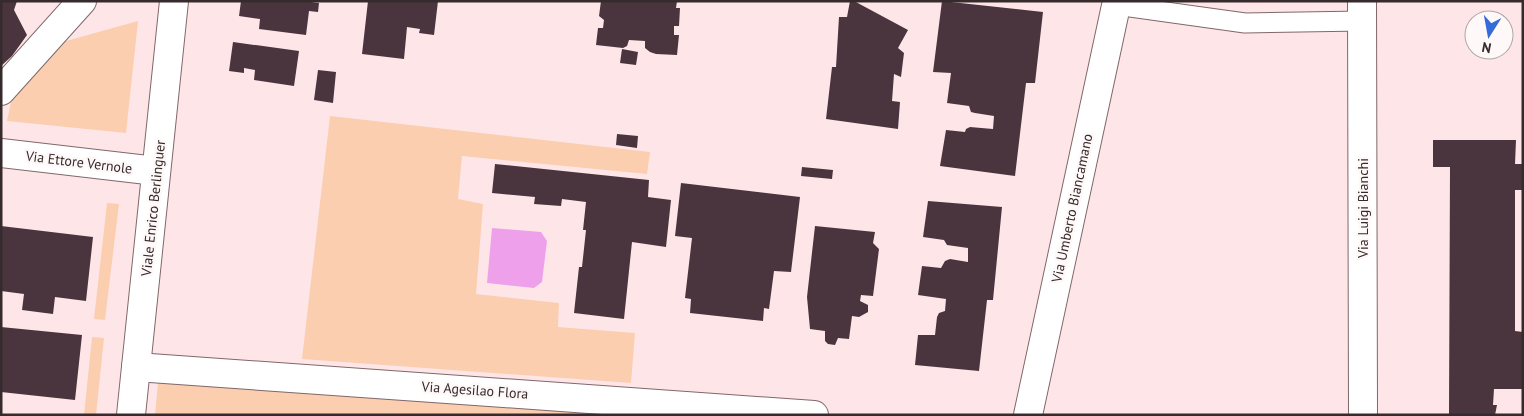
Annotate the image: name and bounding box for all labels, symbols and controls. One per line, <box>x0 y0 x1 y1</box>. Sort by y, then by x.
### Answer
north arrow <box>1464 10 1514 60</box>
text: N <box>1480 38 1493 57</box>
street label: Via Umberto Biancamano <box>1047 132 1097 285</box>
street label: Viale Enrico Berlinguer <box>137 139 169 278</box>
street label: Via Ettore Vernole <box>24 146 133 177</box>
street label: Via Luigi Bianchi <box>1354 158 1372 259</box>
street label: Via Agesilao Flora <box>420 377 529 403</box>

